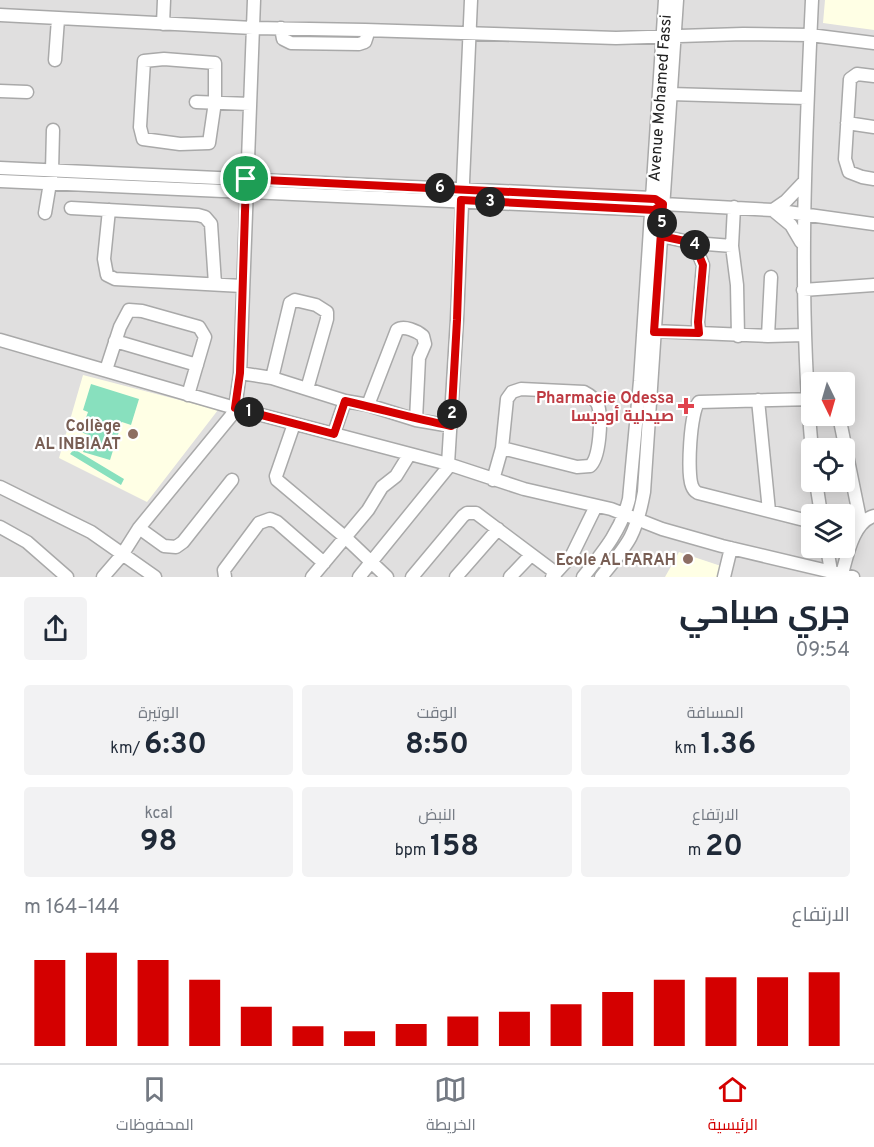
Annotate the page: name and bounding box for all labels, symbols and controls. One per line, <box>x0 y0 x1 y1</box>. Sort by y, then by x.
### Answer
street label: Avenue Mohamed Fassi <box>645 14 677 182</box>
pin <box>220 153 271 204</box>
icon: arrive <box>229 162 262 195</box>
pin: 6 <box>425 173 455 203</box>
text: 6 <box>435 178 445 198</box>
pin: 3 <box>475 187 505 217</box>
text: 3 <box>485 192 495 212</box>
pin: 5 <box>647 208 677 238</box>
text: 5 <box>657 213 667 233</box>
pin: 4 <box>680 230 710 260</box>
text: 4 <box>690 235 700 255</box>
north arrow <box>801 372 855 426</box>
map controls <box>801 372 855 558</box>
place label: Pharmacie Odessa صيدلية أوديسا <box>536 389 674 427</box>
pin: 1 <box>234 397 264 427</box>
pin: 2 <box>437 399 467 429</box>
marker: Pharmacie Odessa صيدلية أوديسا <box>679 399 693 413</box>
text: 1 <box>246 402 252 422</box>
text: 2 <box>447 404 457 424</box>
place label: Collège AL INBIAAT <box>34 417 121 455</box>
marker: Collège AL INBIAAT <box>126 427 140 441</box>
button: locate <box>801 438 855 492</box>
button: layers <box>801 504 855 558</box>
place label: Ecole AL FARAH <box>556 551 676 571</box>
marker: Ecole AL FARAH <box>681 552 695 566</box>
text: جري صباحي <box>679 594 850 636</box>
button: share <box>24 597 87 660</box>
text: 09:54 <box>795 638 850 664</box>
text: الوتيرة <box>138 704 179 724</box>
text: الوقت <box>417 704 457 724</box>
text: المسافة <box>687 704 744 724</box>
text: 6:30 <box>144 727 207 764</box>
text: 8:50 <box>405 727 469 764</box>
text: 1.36 <box>700 727 756 764</box>
text: /km <box>110 739 144 759</box>
text: km <box>674 739 700 759</box>
text: kcal <box>144 804 173 824</box>
text: النبض <box>418 806 456 826</box>
text: الارتفاع <box>692 806 739 826</box>
text: 98 <box>140 824 177 861</box>
text: 158 <box>430 829 479 866</box>
text: 20 <box>705 829 743 866</box>
text: bpm <box>395 841 430 861</box>
text: m <box>688 841 705 861</box>
text: 144–164 m <box>24 895 120 921</box>
text: الارتفاع <box>791 903 850 929</box>
tab: المحفوظات <box>116 1073 194 1139</box>
tab: الخريطة <box>426 1073 476 1139</box>
tab: الرئيسية <box>708 1073 758 1139</box>

